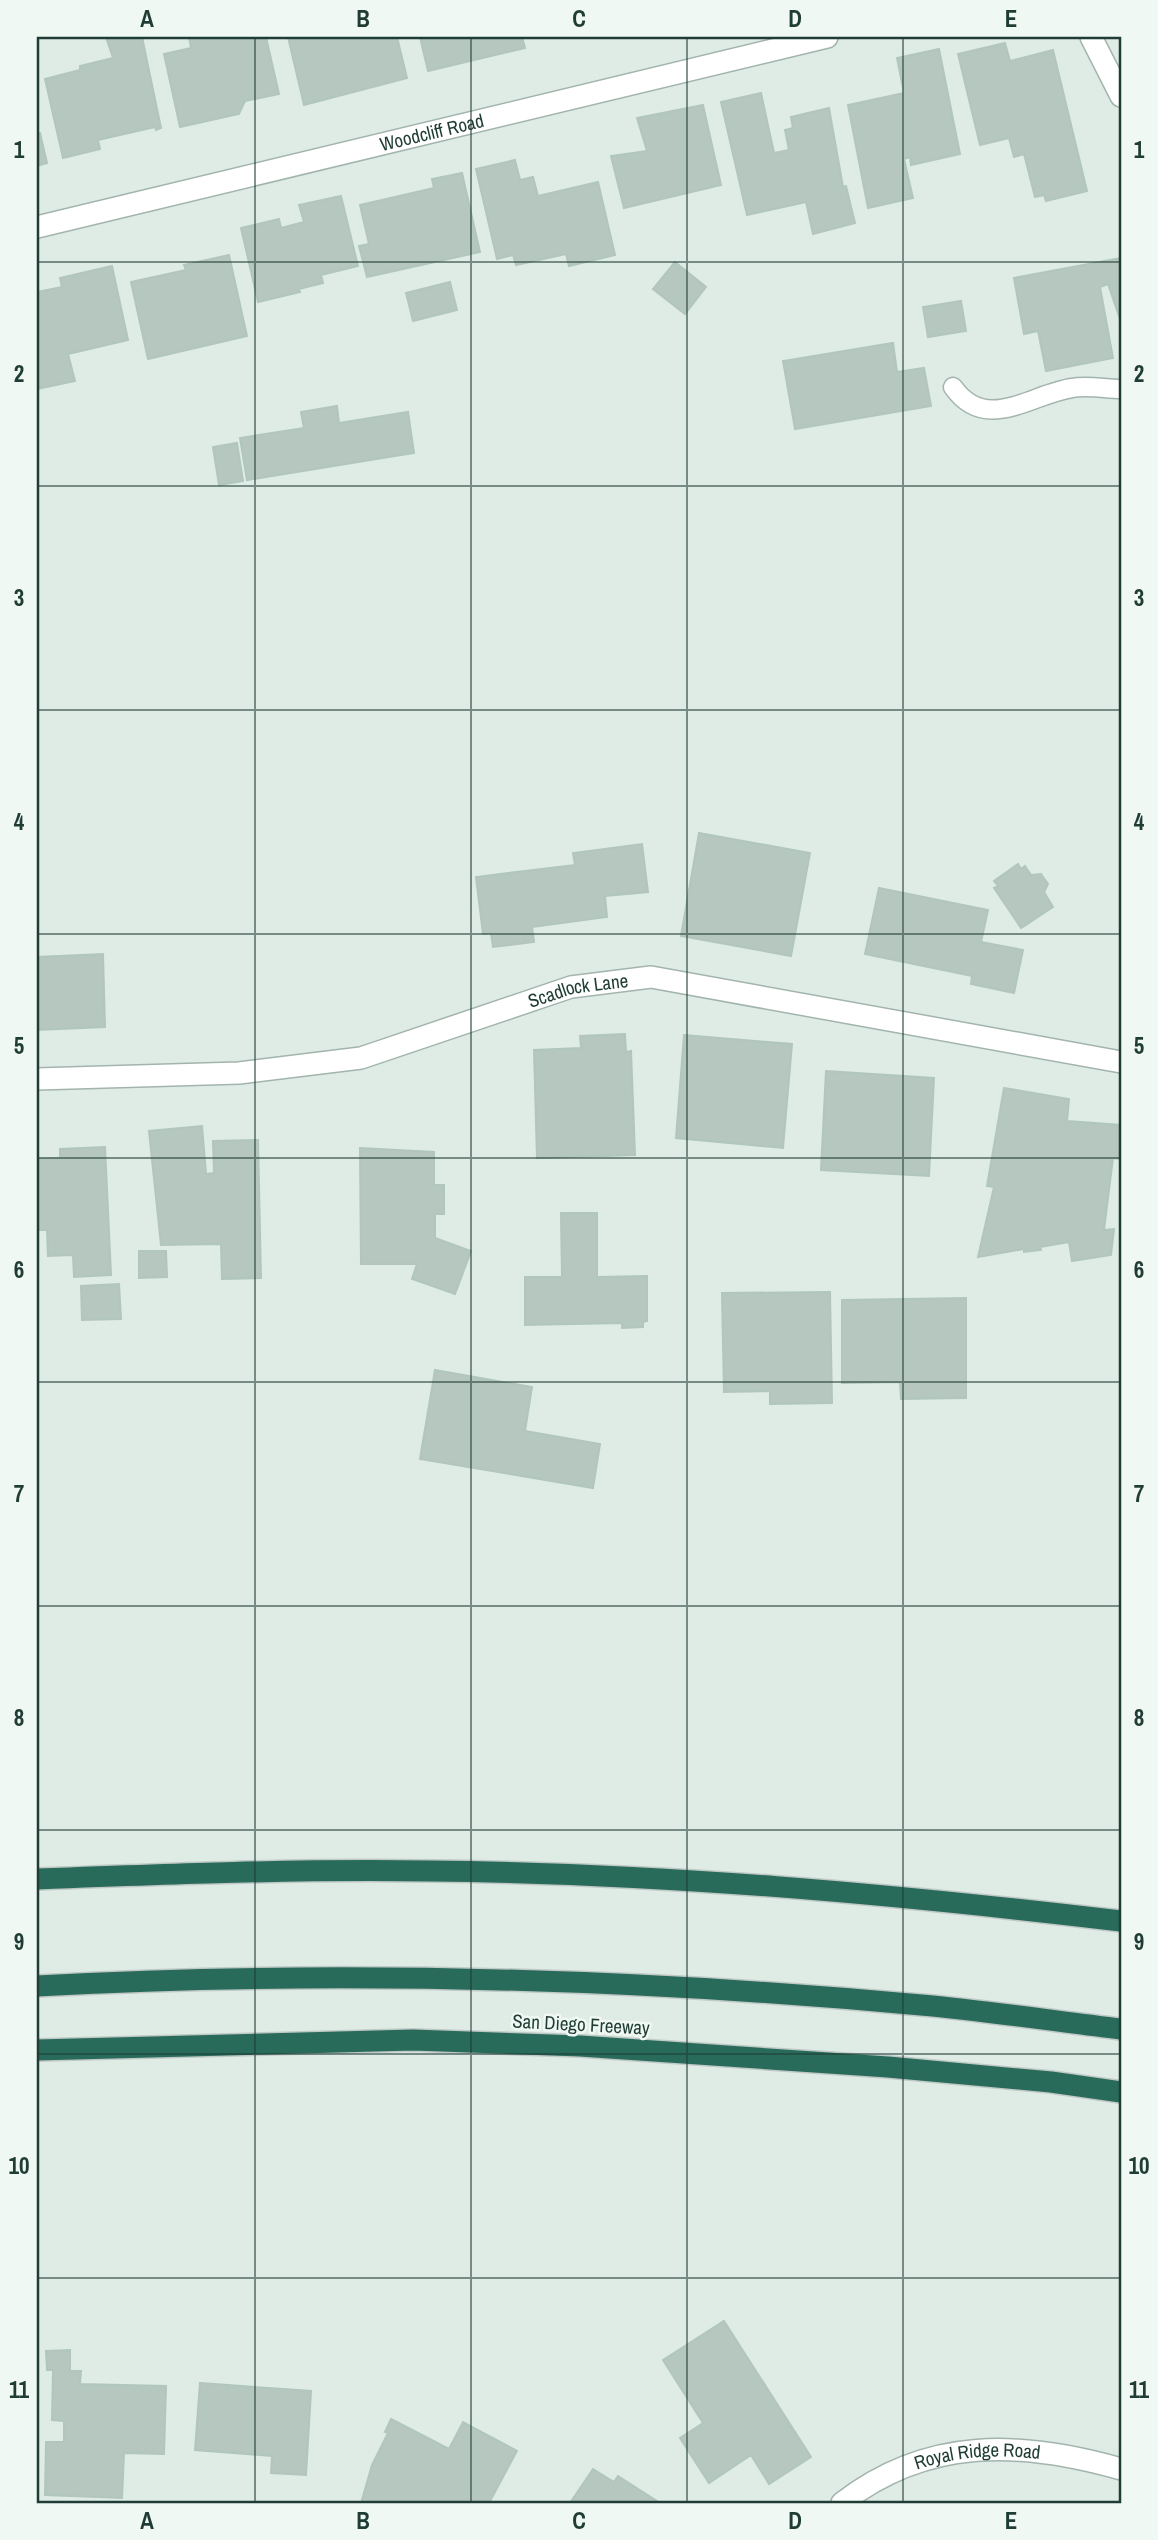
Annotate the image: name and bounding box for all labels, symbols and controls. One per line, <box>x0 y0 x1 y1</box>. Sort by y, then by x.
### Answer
text: A <box>140 3 154 34</box>
text: B <box>356 3 370 34</box>
text: C <box>572 3 586 34</box>
text: D <box>788 3 802 34</box>
text: E <box>1005 3 1017 34</box>
street label: Woodcliff Road <box>377 107 486 157</box>
text: 1 <box>14 134 25 165</box>
text: 1 <box>1134 134 1145 165</box>
text: 2 <box>14 358 24 389</box>
text: 2 <box>1134 358 1144 389</box>
text: 3 <box>14 582 24 613</box>
text: 3 <box>1134 582 1144 613</box>
text: 4 <box>14 806 25 837</box>
text: 4 <box>1134 806 1145 837</box>
street label: Scadlock Lane <box>524 967 630 1014</box>
text: 5 <box>14 1030 24 1061</box>
text: 5 <box>1134 1030 1144 1061</box>
text: 6 <box>14 1254 24 1285</box>
text: 6 <box>1134 1254 1144 1285</box>
text: 7 <box>14 1478 24 1509</box>
text: 7 <box>1134 1478 1144 1509</box>
text: 8 <box>14 1702 24 1733</box>
text: 8 <box>1134 1702 1144 1733</box>
text: 9 <box>14 1926 24 1957</box>
text: 9 <box>1134 1926 1144 1957</box>
street label: San Diego Freeway <box>512 2007 651 2041</box>
text: 10 <box>9 2150 29 2181</box>
text: 10 <box>1129 2150 1149 2181</box>
text: 11 <box>9 2374 29 2405</box>
text: 11 <box>1129 2374 1149 2405</box>
street label: Royal Ridge Road <box>911 2436 1042 2475</box>
text: A <box>140 2505 154 2536</box>
text: B <box>356 2505 370 2536</box>
text: C <box>572 2505 586 2536</box>
text: D <box>788 2505 802 2536</box>
text: E <box>1005 2505 1017 2536</box>

